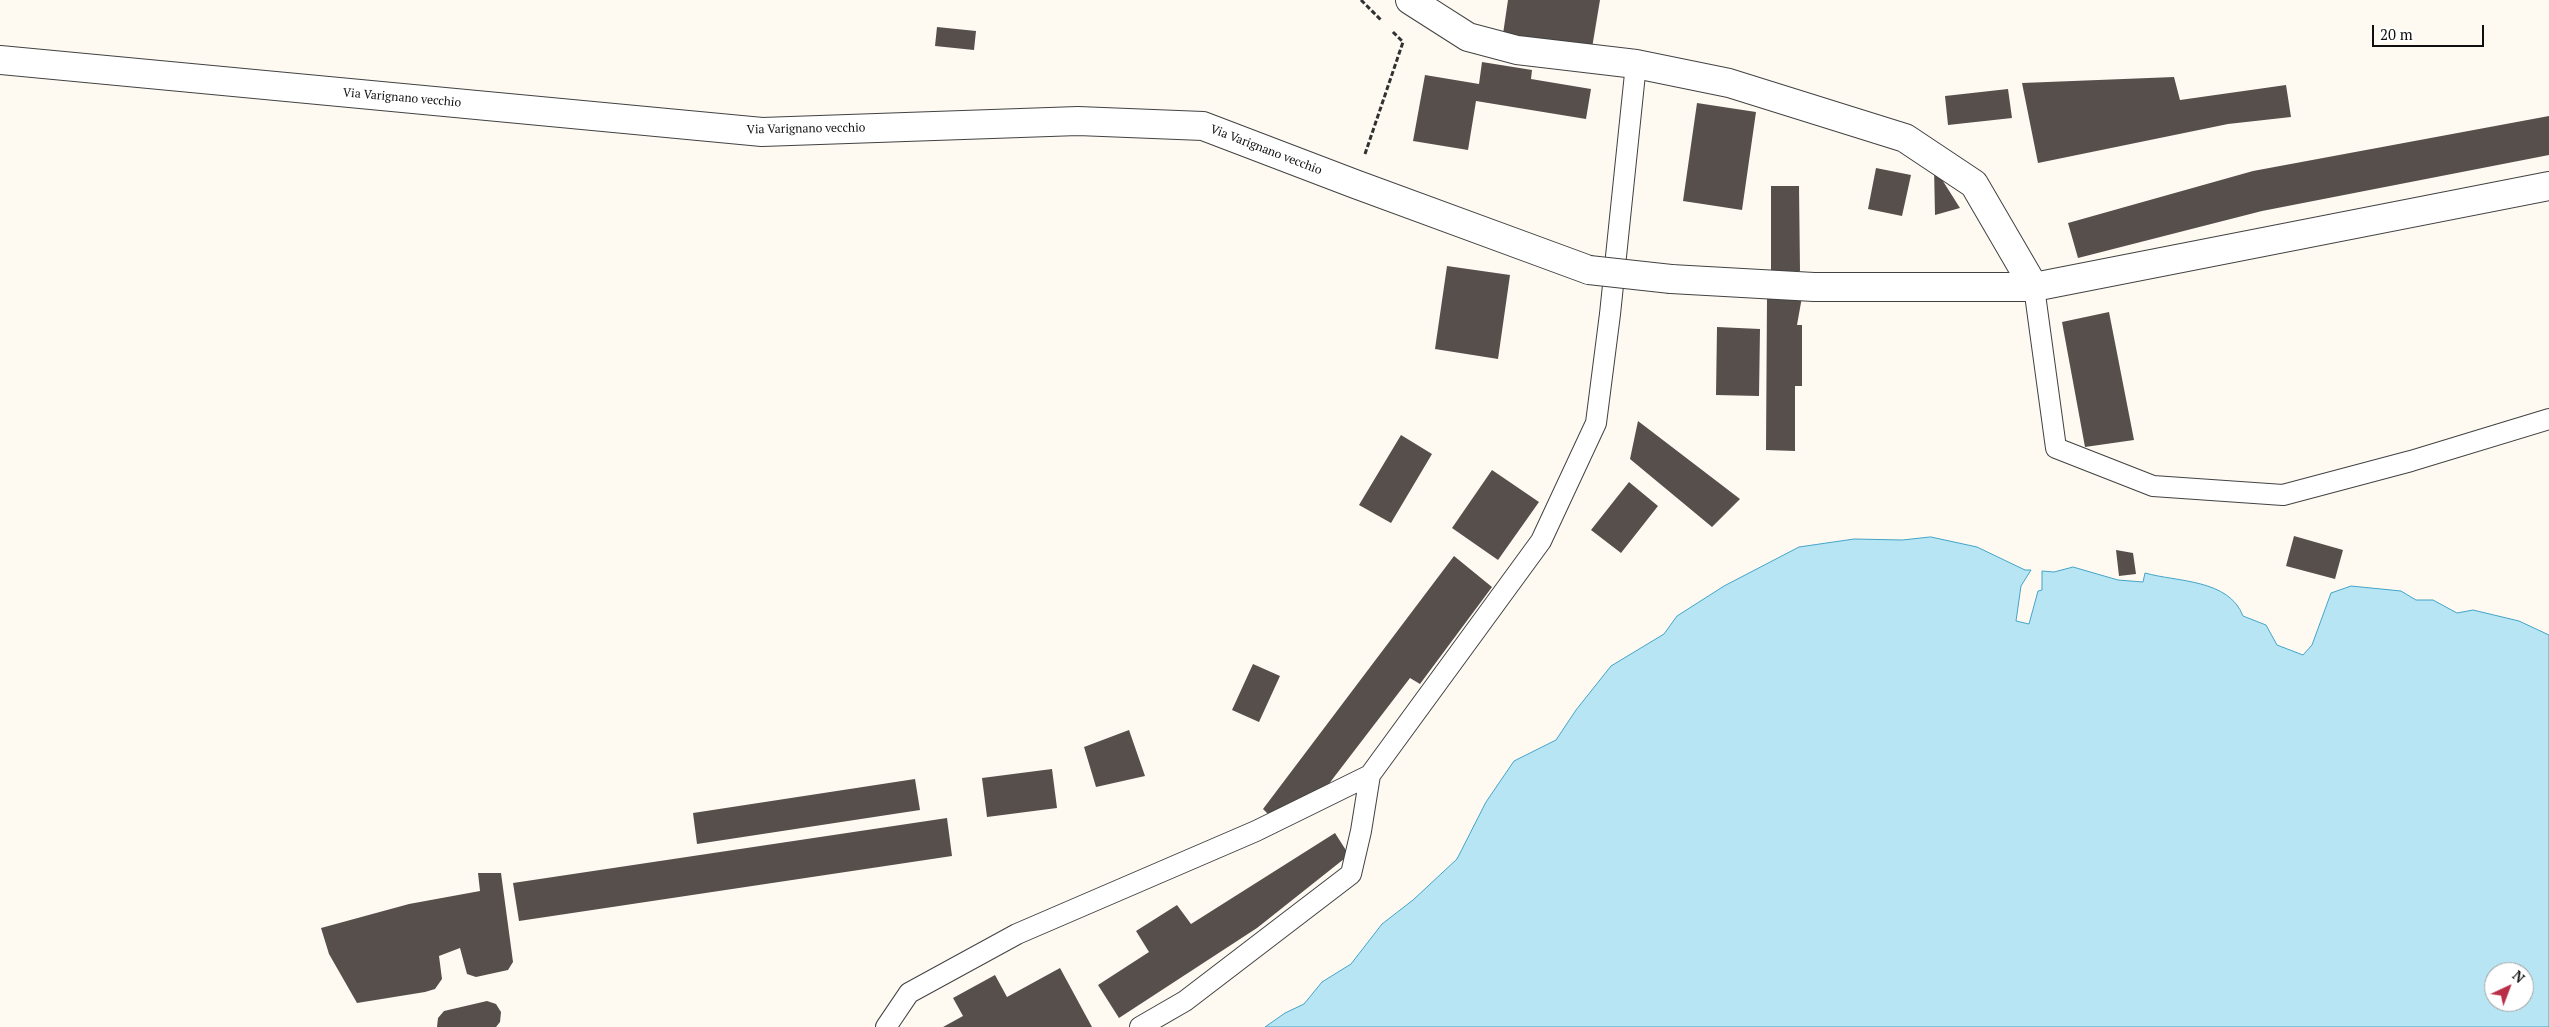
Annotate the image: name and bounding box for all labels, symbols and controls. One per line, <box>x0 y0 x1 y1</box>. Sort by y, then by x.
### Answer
scale bar <box>2374 15 2486 47</box>
text: 20 m <box>2380 24 2413 44</box>
street label: Via Varignano vecchio <box>342 86 462 110</box>
street label: Via Varignano vecchio <box>747 121 865 137</box>
street label: Via Varignano vecchio <box>1208 122 1324 178</box>
north arrow <box>2484 962 2534 1012</box>
text: N <box>2509 966 2529 987</box>

